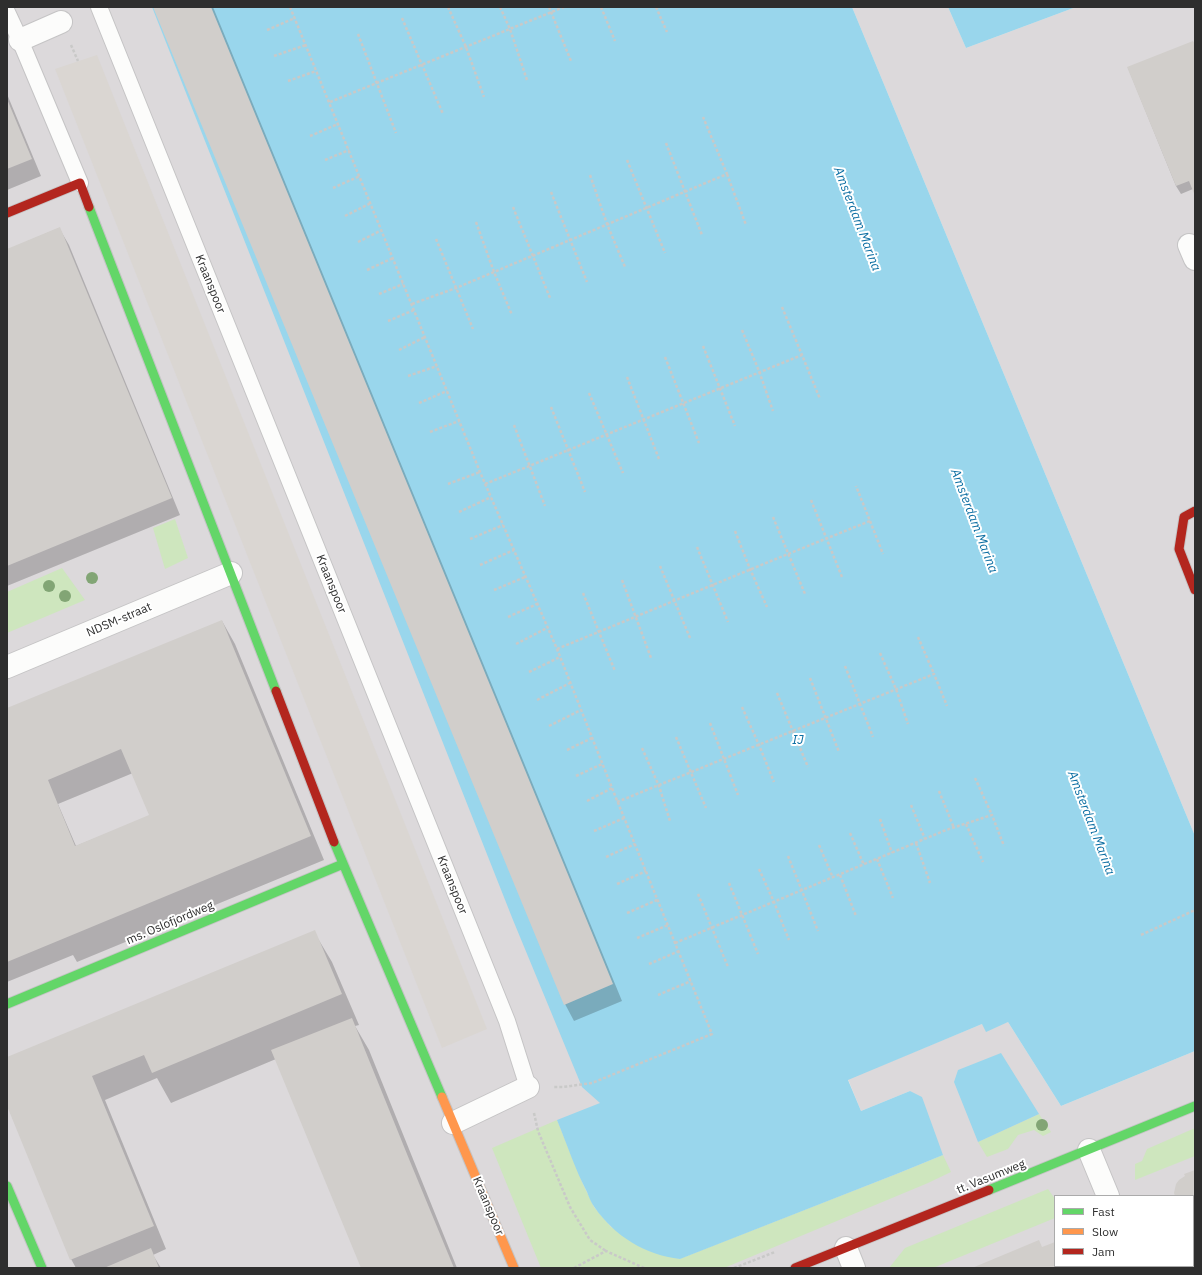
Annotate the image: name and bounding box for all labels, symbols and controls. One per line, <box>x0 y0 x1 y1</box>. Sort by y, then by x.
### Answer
water label: Amsterdam Marina <box>830 165 884 273</box>
street label: Kraanspoor <box>192 253 228 315</box>
water label: Amsterdam Marina <box>947 467 1001 575</box>
street label: Kraanspoor <box>313 553 349 615</box>
street label: NDSM-straat <box>84 600 154 640</box>
water label: IJ <box>792 732 804 748</box>
water label: Amsterdam Marina <box>1064 769 1118 877</box>
street label: Kraanspoor <box>434 854 470 916</box>
street label: ms. Oslofjordweg <box>124 898 216 948</box>
street label: tt. Vasumweg <box>954 1157 1028 1197</box>
street label: Kraanspoor <box>469 1175 507 1237</box>
legend <box>1054 1195 1194 1267</box>
text: Fast <box>1092 1204 1115 1219</box>
text: Slow <box>1092 1224 1118 1239</box>
text: Jam <box>1092 1244 1115 1259</box>

